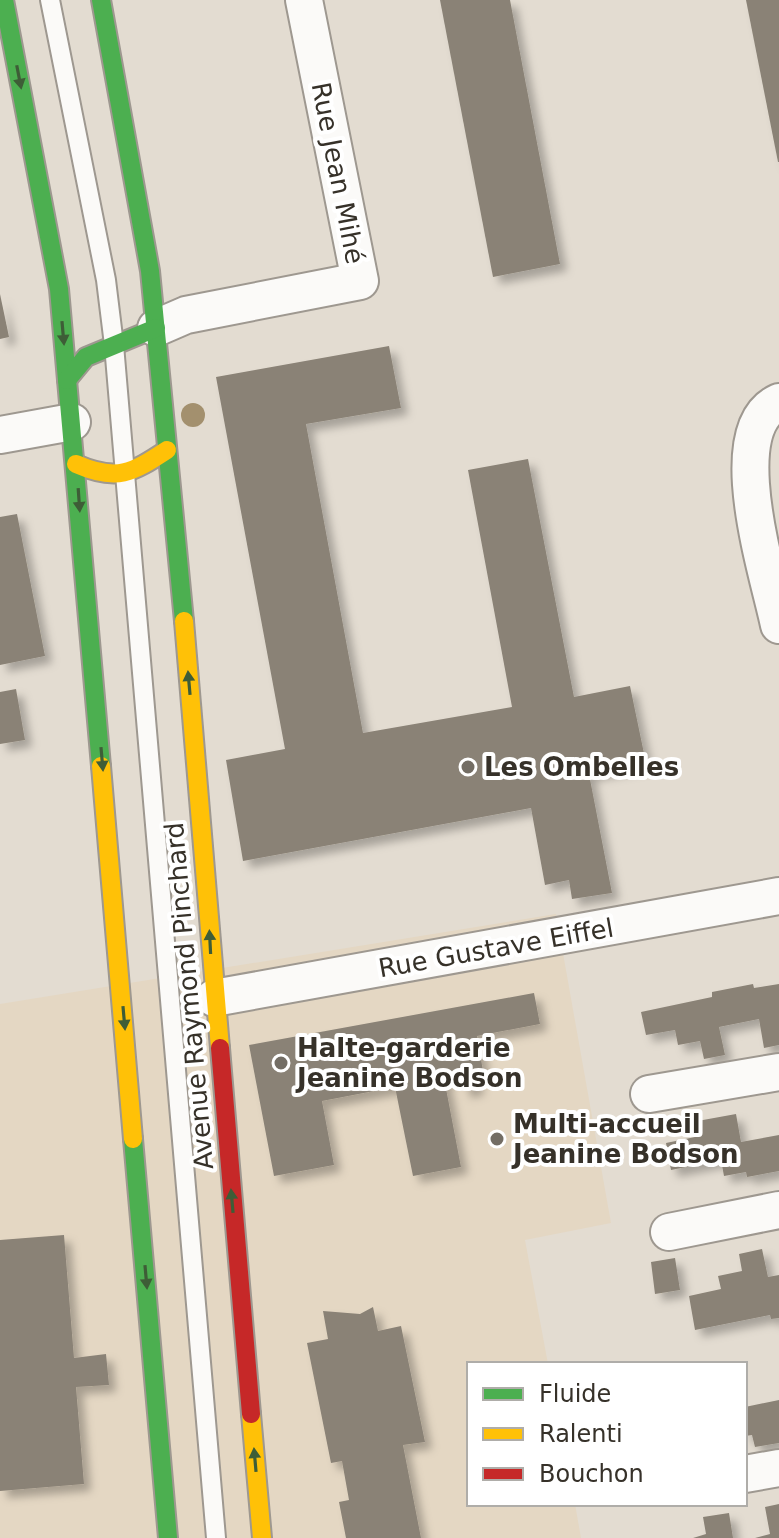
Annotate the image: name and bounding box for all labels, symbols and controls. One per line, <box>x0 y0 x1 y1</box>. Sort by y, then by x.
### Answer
one-way arrow <box>13 64 26 89</box>
street label: Rue Jean Mihé <box>306 80 370 266</box>
one-way arrow <box>57 321 70 346</box>
one-way arrow <box>73 488 86 513</box>
one-way arrow <box>183 670 196 695</box>
one-way arrow <box>95 747 108 772</box>
place label: Les Ombelles <box>484 752 679 782</box>
marker: Les Ombelles <box>459 758 477 776</box>
street label: Avenue Raymond Pinchard <box>159 821 219 1171</box>
street label: Rue Gustave Eiffel <box>376 913 616 983</box>
one-way arrow <box>203 929 216 954</box>
one-way arrow <box>118 1006 131 1031</box>
place label: Halte-garderie Jeanine Bodson <box>295 1033 523 1093</box>
marker: Halte-garderie Jeanine Bodson <box>272 1054 290 1072</box>
place label: Multi-accueil Jeanine Bodson <box>511 1109 739 1169</box>
marker: Multi-accueil Jeanine Bodson <box>488 1130 506 1148</box>
one-way arrow <box>225 1188 238 1213</box>
one-way arrow <box>140 1265 153 1290</box>
legend <box>467 1362 747 1506</box>
text: Fluide <box>539 1380 611 1408</box>
text: Ralenti <box>539 1420 623 1448</box>
one-way arrow <box>248 1447 261 1472</box>
text: Bouchon <box>539 1460 644 1488</box>

